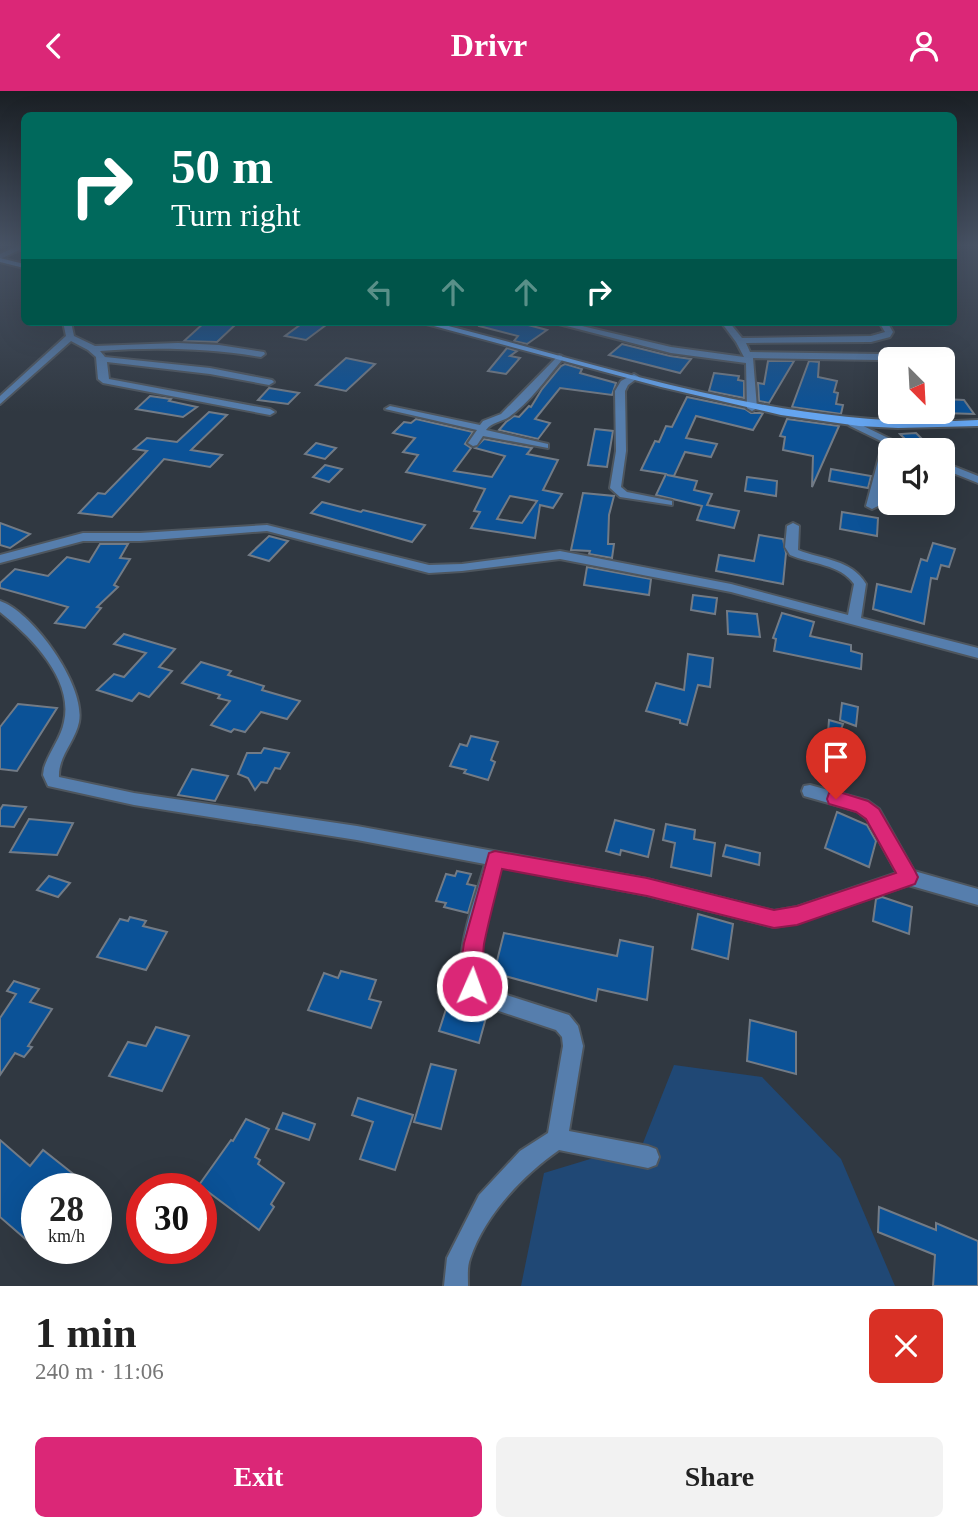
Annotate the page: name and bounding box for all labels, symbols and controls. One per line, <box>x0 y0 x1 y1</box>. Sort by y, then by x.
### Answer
icon: back <box>35 27 73 65</box>
text: Drivr <box>451 27 527 63</box>
icon: person <box>905 27 943 65</box>
text: 50 m <box>171 139 273 194</box>
icon: right <box>56 140 147 231</box>
text: Turn right <box>171 197 301 233</box>
icon: left <box>361 273 399 311</box>
icon: ahead <box>434 273 472 311</box>
icon: ahead <box>507 273 545 311</box>
icon: right <box>580 273 618 311</box>
north arrow <box>878 347 956 423</box>
map controls <box>878 347 955 515</box>
button: sound <box>878 438 955 515</box>
pin <box>806 727 866 799</box>
icon: arrive <box>817 738 855 776</box>
position arrow <box>435 949 509 1023</box>
speed limit sign: 30 <box>126 1173 217 1264</box>
text: 28 <box>49 1190 84 1229</box>
text: km/h <box>48 1226 85 1246</box>
button: close <box>869 1309 943 1383</box>
text: 1 min <box>35 1310 137 1356</box>
text: 240 m · 11:06 <box>35 1359 164 1384</box>
button: Exit <box>35 1437 482 1517</box>
button: Share <box>496 1437 943 1517</box>

